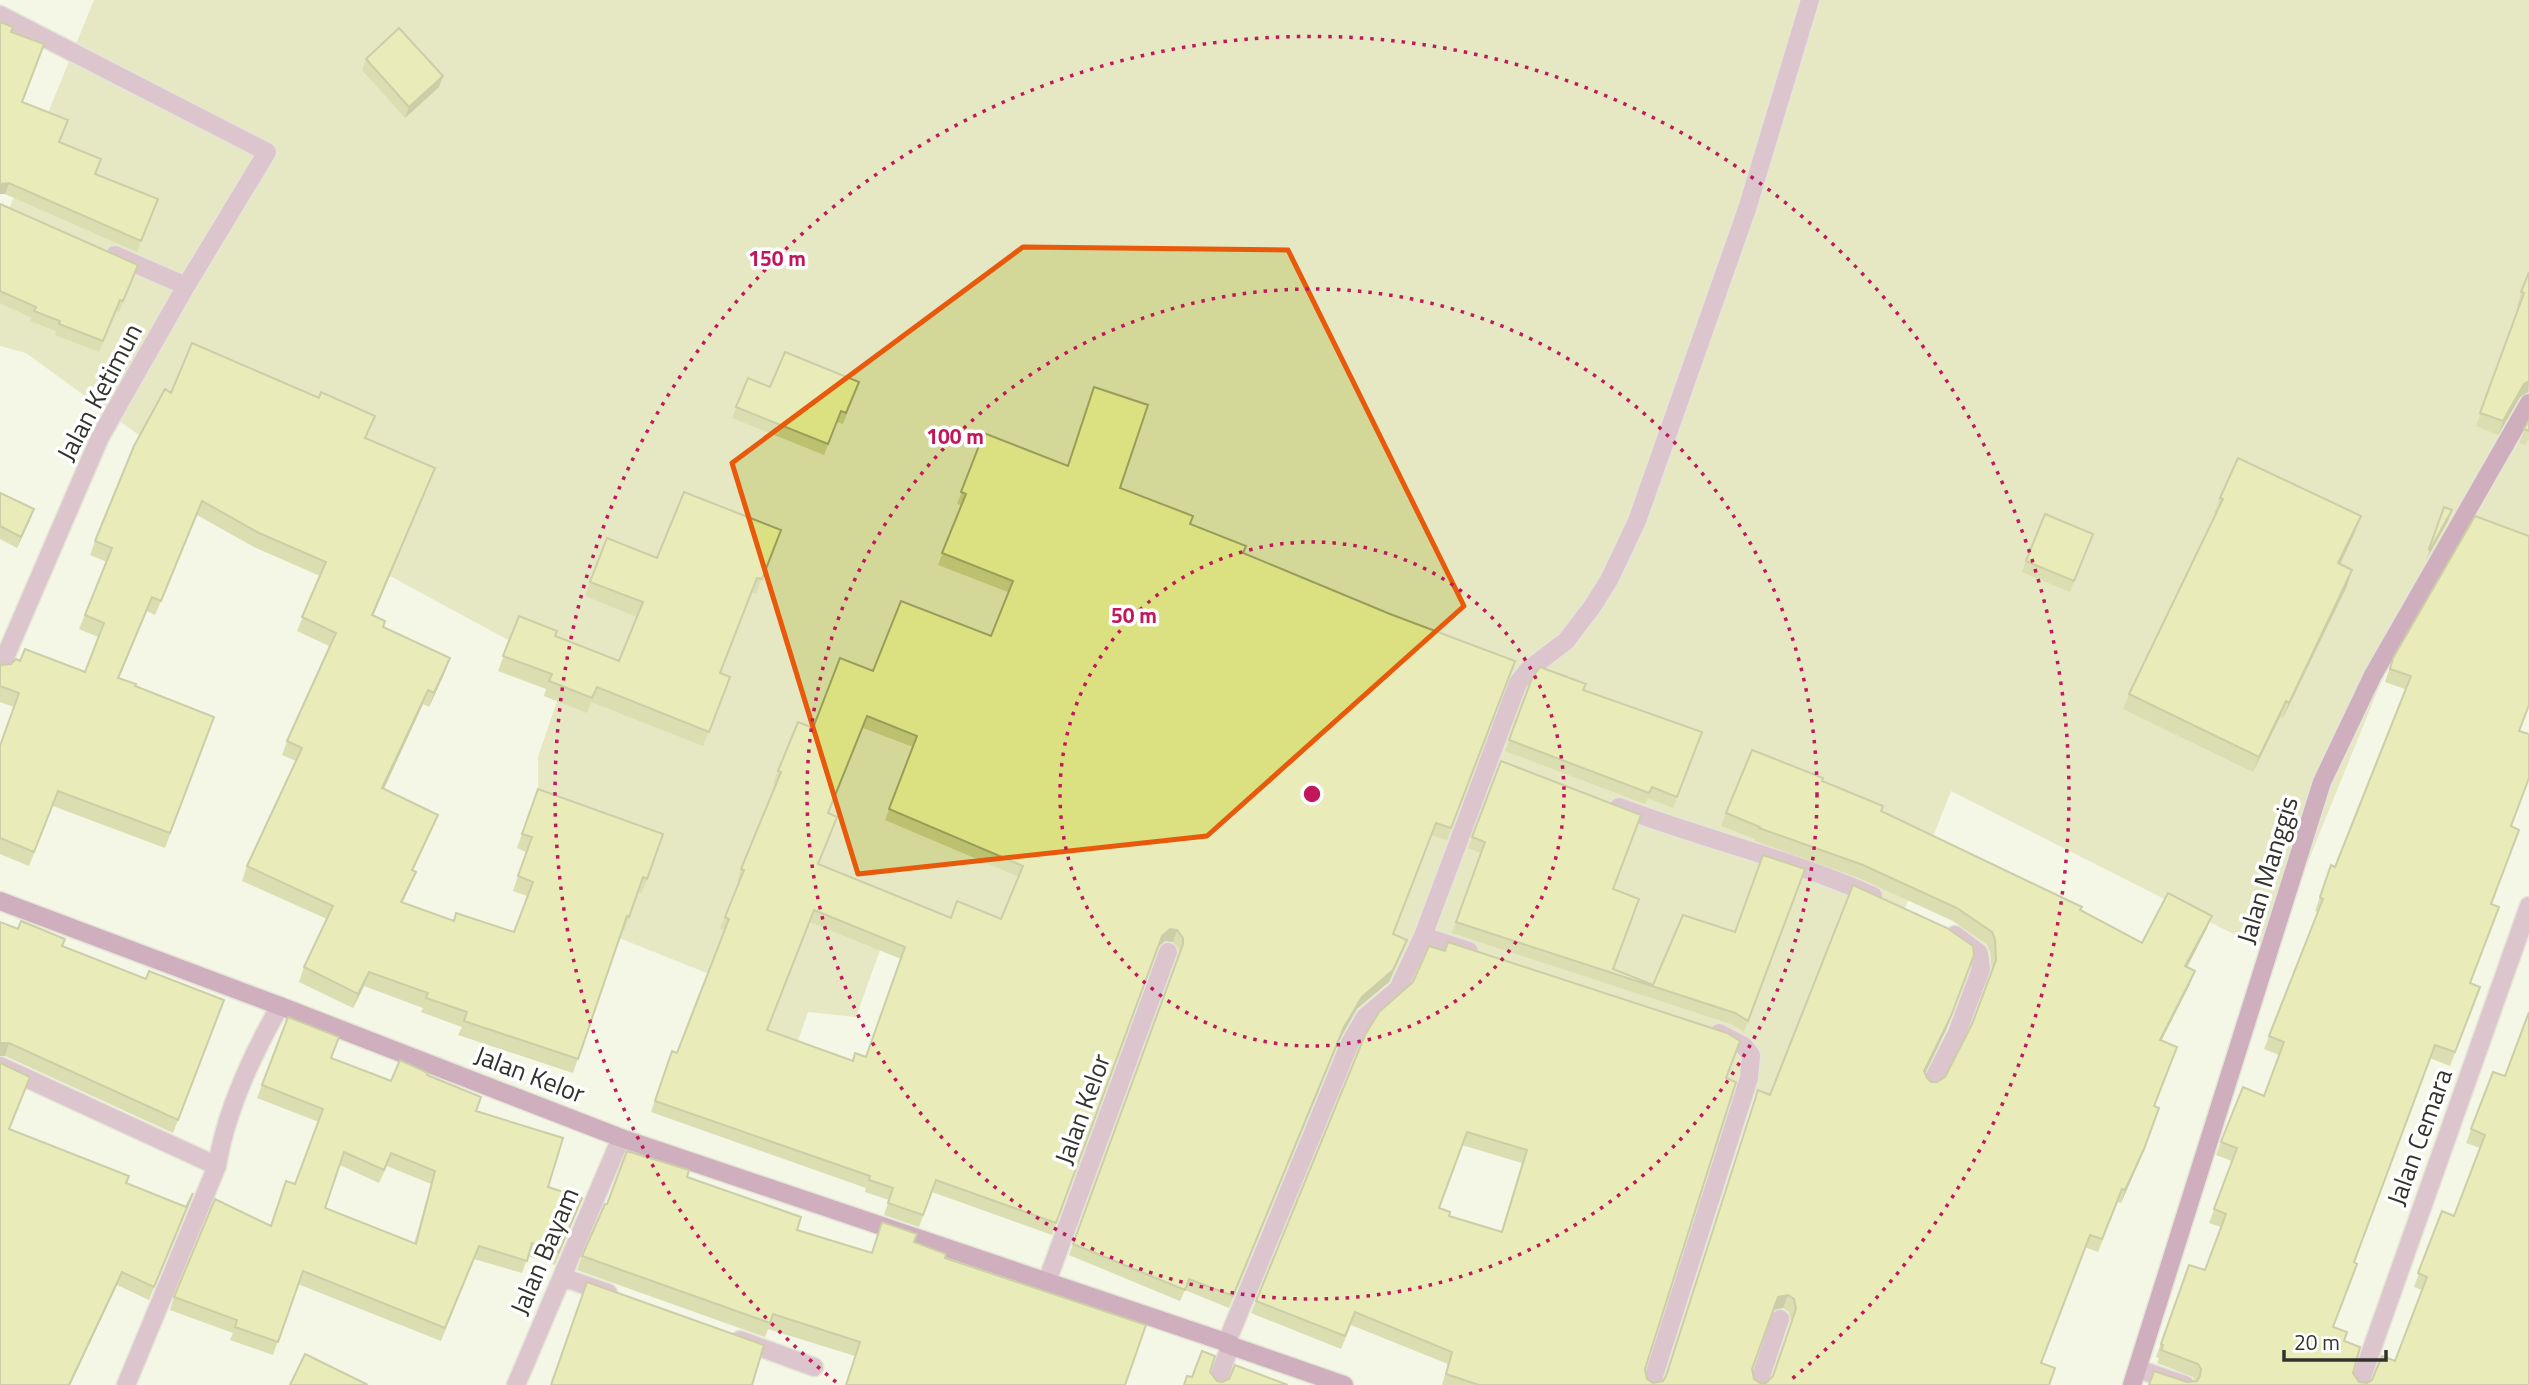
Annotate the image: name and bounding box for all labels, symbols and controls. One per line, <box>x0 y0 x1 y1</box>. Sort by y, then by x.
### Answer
text: 150 m <box>748 242 806 274</box>
street label: Jalan Ketimun <box>46 316 152 468</box>
text: 100 m <box>926 420 984 452</box>
text: 50 m <box>1111 599 1157 631</box>
centre of rings <box>1300 782 1324 806</box>
street label: Jalan Manggis <box>2226 791 2308 949</box>
street label: Jalan Kelor <box>469 1035 591 1113</box>
street label: Jalan Kelor <box>1044 1048 1120 1170</box>
street label: Jalan Cemara <box>2376 1063 2462 1211</box>
street label: Jalan Bayam <box>500 1181 588 1321</box>
scale bar <box>2284 1318 2386 1362</box>
text: 20 m <box>2294 1326 2340 1358</box>

